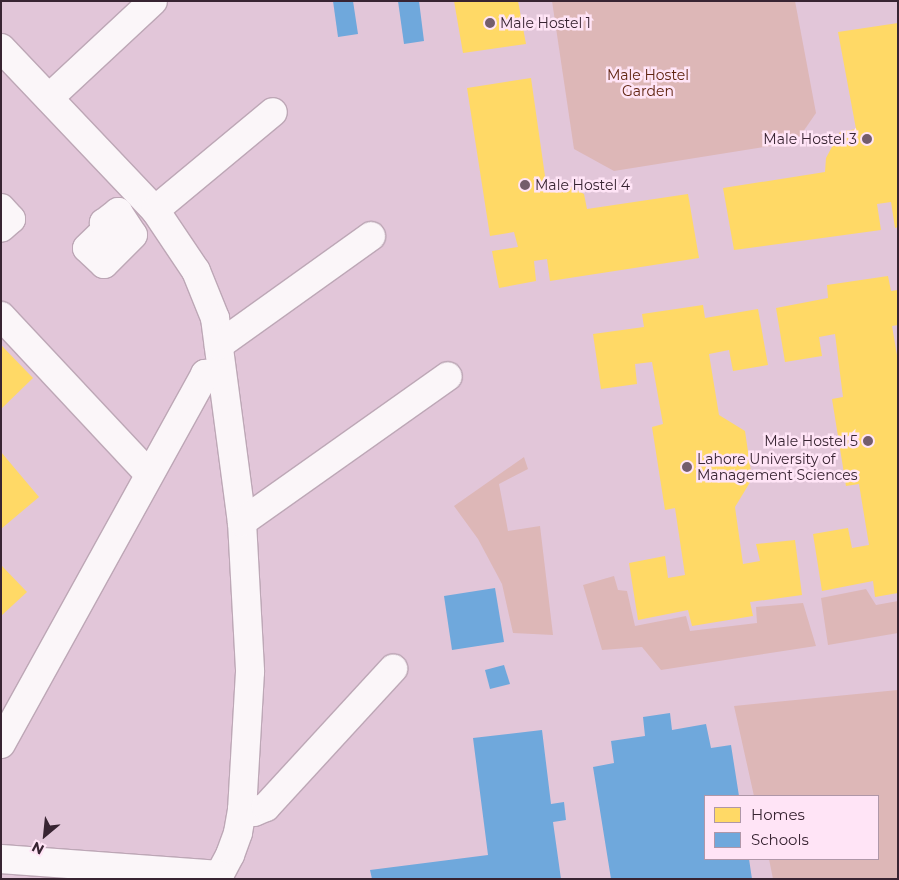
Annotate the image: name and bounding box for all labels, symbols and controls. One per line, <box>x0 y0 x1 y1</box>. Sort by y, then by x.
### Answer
place label: Male Hostel 1 <box>500 15 591 31</box>
marker: Male Hostel 1 <box>484 17 496 29</box>
park label: Male Hostel Garden <box>607 67 689 100</box>
place label: Male Hostel 3 <box>763 131 857 147</box>
marker: Male Hostel 3 <box>861 133 873 145</box>
place label: Male Hostel 4 <box>535 177 630 193</box>
marker: Male Hostel 4 <box>519 179 531 191</box>
place label: Male Hostel 5 <box>764 433 858 449</box>
marker: Male Hostel 5 <box>862 435 874 447</box>
place label: Lahore University of Management Sciences <box>697 451 858 484</box>
marker: Lahore University of Management Sciences <box>681 461 693 473</box>
legend <box>704 795 879 860</box>
text: Homes <box>751 805 805 824</box>
north arrow <box>20 810 70 860</box>
text: Schools <box>751 830 809 849</box>
text: N <box>29 838 47 859</box>

